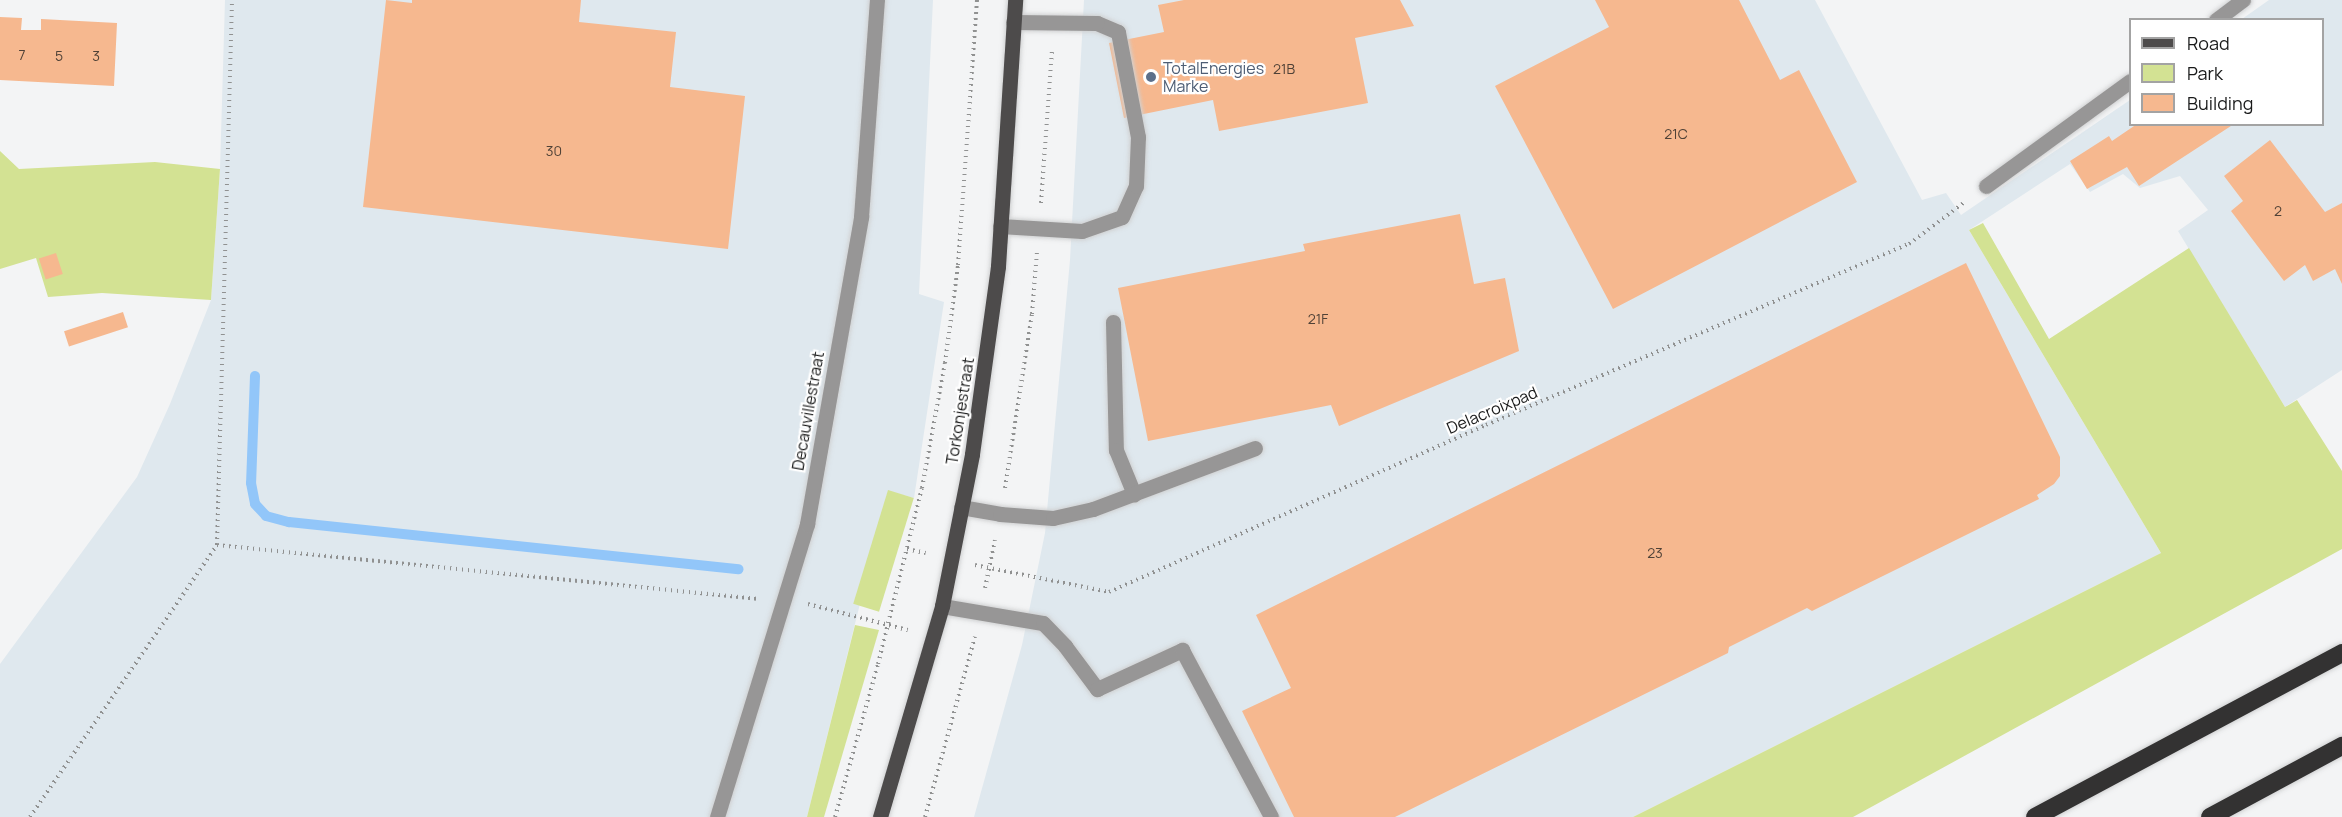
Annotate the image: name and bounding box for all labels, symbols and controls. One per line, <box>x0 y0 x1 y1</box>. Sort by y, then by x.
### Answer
legend <box>2129 18 2324 126</box>
text: Road <box>2187 31 2230 55</box>
house number: 7 <box>18 47 26 63</box>
house number: 5 <box>55 48 63 64</box>
house number: 3 <box>92 48 100 64</box>
place label: TotalEnergies Marke <box>1163 58 1264 96</box>
house number: 21B <box>1273 61 1295 77</box>
text: Park <box>2187 61 2223 85</box>
marker: TotalEnergies Marke <box>1144 70 1158 84</box>
text: Building <box>2187 91 2253 115</box>
house number: 21C <box>1664 126 1688 142</box>
house number: 30 <box>546 143 562 159</box>
house number: 2 <box>2274 203 2282 219</box>
house number: 21F <box>1308 311 1328 327</box>
street label: Decauvillestraat <box>788 350 828 472</box>
street label: Torkonjestraat <box>942 356 978 466</box>
street label: Delacroixpad <box>1444 382 1540 438</box>
house number: 23 <box>1647 545 1663 561</box>

